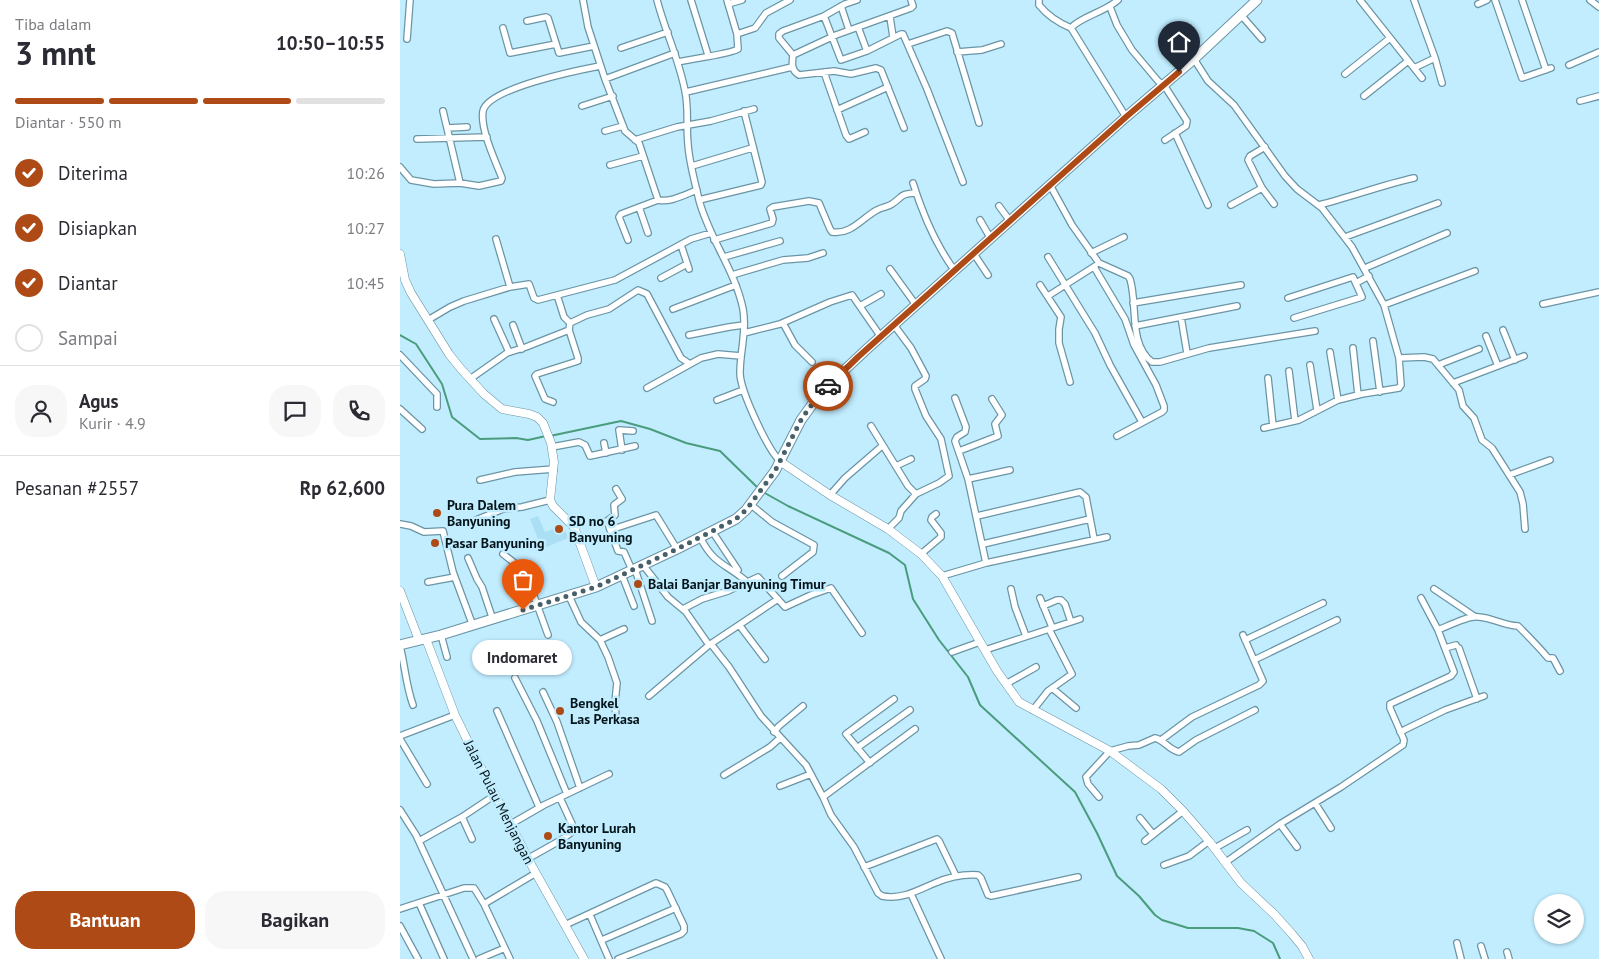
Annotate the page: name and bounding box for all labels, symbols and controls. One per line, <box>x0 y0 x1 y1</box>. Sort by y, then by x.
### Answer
text: Tiba dalam <box>15 14 91 34</box>
pin <box>1158 21 1200 72</box>
icon: home <box>1165 28 1193 56</box>
text: 10:50–10:55 <box>276 31 385 55</box>
text: 3 mnt <box>15 32 96 74</box>
text: Diantar · 550 m <box>15 112 121 132</box>
icon: check <box>15 159 43 187</box>
text: Diterima <box>58 161 128 185</box>
text: 10:26 <box>347 163 385 183</box>
icon: check <box>15 214 43 242</box>
text: Disiapkan <box>58 216 137 240</box>
text: 10:27 <box>347 218 385 238</box>
icon: check <box>15 269 43 297</box>
text: Diantar <box>58 271 118 295</box>
text: 10:45 <box>347 273 385 293</box>
text: Sampai <box>58 326 118 350</box>
courier <box>803 361 853 411</box>
icon: car <box>814 372 842 400</box>
button: person <box>15 385 67 437</box>
button: chat <box>269 385 321 437</box>
button: phone <box>333 385 385 437</box>
text: Agus <box>79 389 119 413</box>
text: Kurir · 4.9 <box>79 413 146 433</box>
text: Pesanan #2557 <box>15 476 139 500</box>
text: Rp 62,600 <box>300 476 385 500</box>
place label: Pura Dalem Banyuning <box>447 496 516 530</box>
marker: Pura Dalem Banyuning <box>431 507 443 519</box>
place label: SD no 6 Banyuning <box>569 512 633 546</box>
marker: SD no 6 Banyuning <box>553 523 565 535</box>
place label: Pasar Banyuning <box>445 534 544 552</box>
marker: Pasar Banyuning <box>429 537 441 549</box>
pin <box>502 559 544 610</box>
icon: bag <box>509 566 537 594</box>
place label: Balai Banjar Banyuning Timur <box>648 575 826 593</box>
marker: Balai Banjar Banyuning Timur <box>632 578 644 590</box>
callout: Indomaret <box>473 640 573 675</box>
text: Indomaret <box>487 647 557 667</box>
place label: Bengkel Las Perkasa <box>570 694 640 728</box>
marker: Bengkel Las Perkasa <box>554 705 566 717</box>
street label: Jalan Pulau Menjangan <box>459 736 538 867</box>
place label: Kantor Lurah Banyuning <box>558 819 636 853</box>
marker: Kantor Lurah Banyuning <box>542 830 554 842</box>
button: Bantuan <box>15 891 195 949</box>
button: Bagikan <box>205 891 385 949</box>
map controls <box>1534 894 1584 944</box>
button: layers <box>1534 894 1584 944</box>

